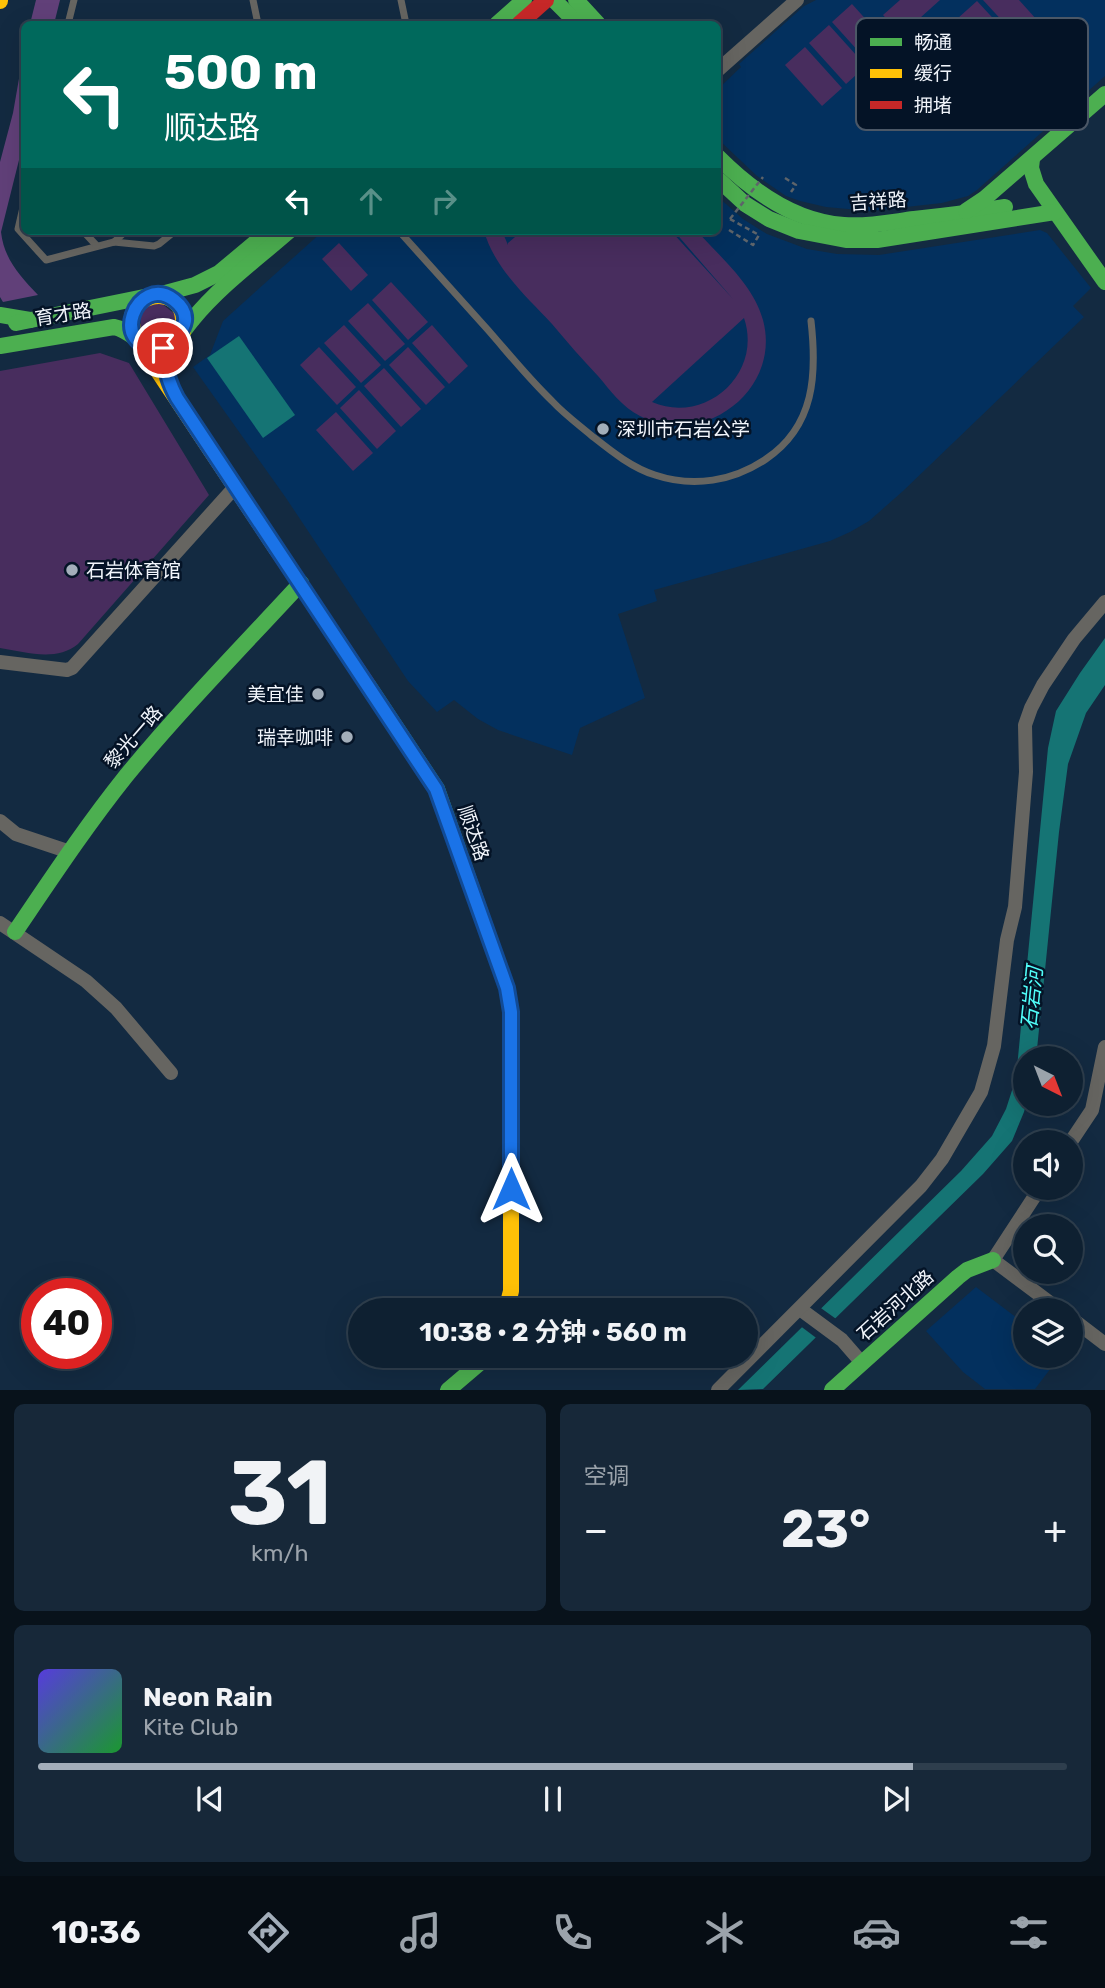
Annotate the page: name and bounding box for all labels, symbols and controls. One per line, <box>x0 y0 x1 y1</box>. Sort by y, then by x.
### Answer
legend <box>856 18 1088 130</box>
text: 畅通 <box>914 31 952 54</box>
text: 500 m <box>164 43 318 101</box>
icon: left <box>49 49 140 140</box>
text: 缓行 <box>914 62 952 85</box>
text: 拥堵 <box>914 94 952 117</box>
text: 顺达路 <box>164 109 260 147</box>
icon: left <box>279 182 317 220</box>
icon: ahead <box>352 182 390 220</box>
icon: right <box>425 182 463 220</box>
street label: 吉祥路 <box>849 188 907 215</box>
street label: 育才路 <box>33 299 93 330</box>
pin <box>133 318 193 378</box>
icon: arrive <box>144 329 182 367</box>
place label: 深圳市石岩公学 <box>617 418 750 441</box>
marker: 深圳市石岩公学 <box>595 421 611 437</box>
place label: 石岩体育馆 <box>86 559 181 582</box>
marker: 石岩体育馆 <box>64 562 80 578</box>
place label: 美宜佳 <box>247 683 304 706</box>
marker: 美宜佳 <box>310 686 326 702</box>
street label: 黎光一路 <box>100 701 167 774</box>
place label: 瑞幸咖啡 <box>257 726 333 749</box>
marker: 瑞幸咖啡 <box>339 729 355 745</box>
street label: 顺达路 <box>453 802 494 864</box>
water label: 石岩河 <box>1016 961 1048 1031</box>
north arrow <box>1013 1046 1083 1116</box>
map controls <box>1013 1046 1083 1368</box>
button: sound <box>1013 1130 1083 1200</box>
position arrow <box>474 1152 548 1226</box>
button: search <box>1013 1214 1083 1284</box>
street label: 石岩河北路 <box>852 1265 938 1346</box>
speed limit sign: 40 <box>21 1278 112 1369</box>
button: layers <box>1013 1298 1083 1368</box>
text: 10:38 · 2 分钟 · 560 m <box>419 1317 687 1348</box>
text: 31 <box>228 1439 332 1547</box>
text: 空调 <box>584 1462 630 1490</box>
text: 23° <box>781 1498 870 1560</box>
text: − <box>584 1507 608 1553</box>
text: + <box>1043 1507 1067 1553</box>
text: km/h <box>251 1539 308 1567</box>
text: Neon Rain <box>143 1682 273 1713</box>
text: Kite Club <box>143 1713 238 1741</box>
icon: previous <box>191 1780 229 1818</box>
icon: pause <box>534 1780 572 1818</box>
icon: next <box>877 1780 915 1818</box>
icon: directions <box>244 1908 293 1957</box>
icon: music <box>396 1908 445 1957</box>
icon: phone <box>548 1908 597 1957</box>
icon: climate <box>700 1908 749 1957</box>
icon: car <box>852 1908 901 1957</box>
icon: filters <box>1004 1908 1053 1957</box>
text: 10:36 <box>52 1913 141 1951</box>

